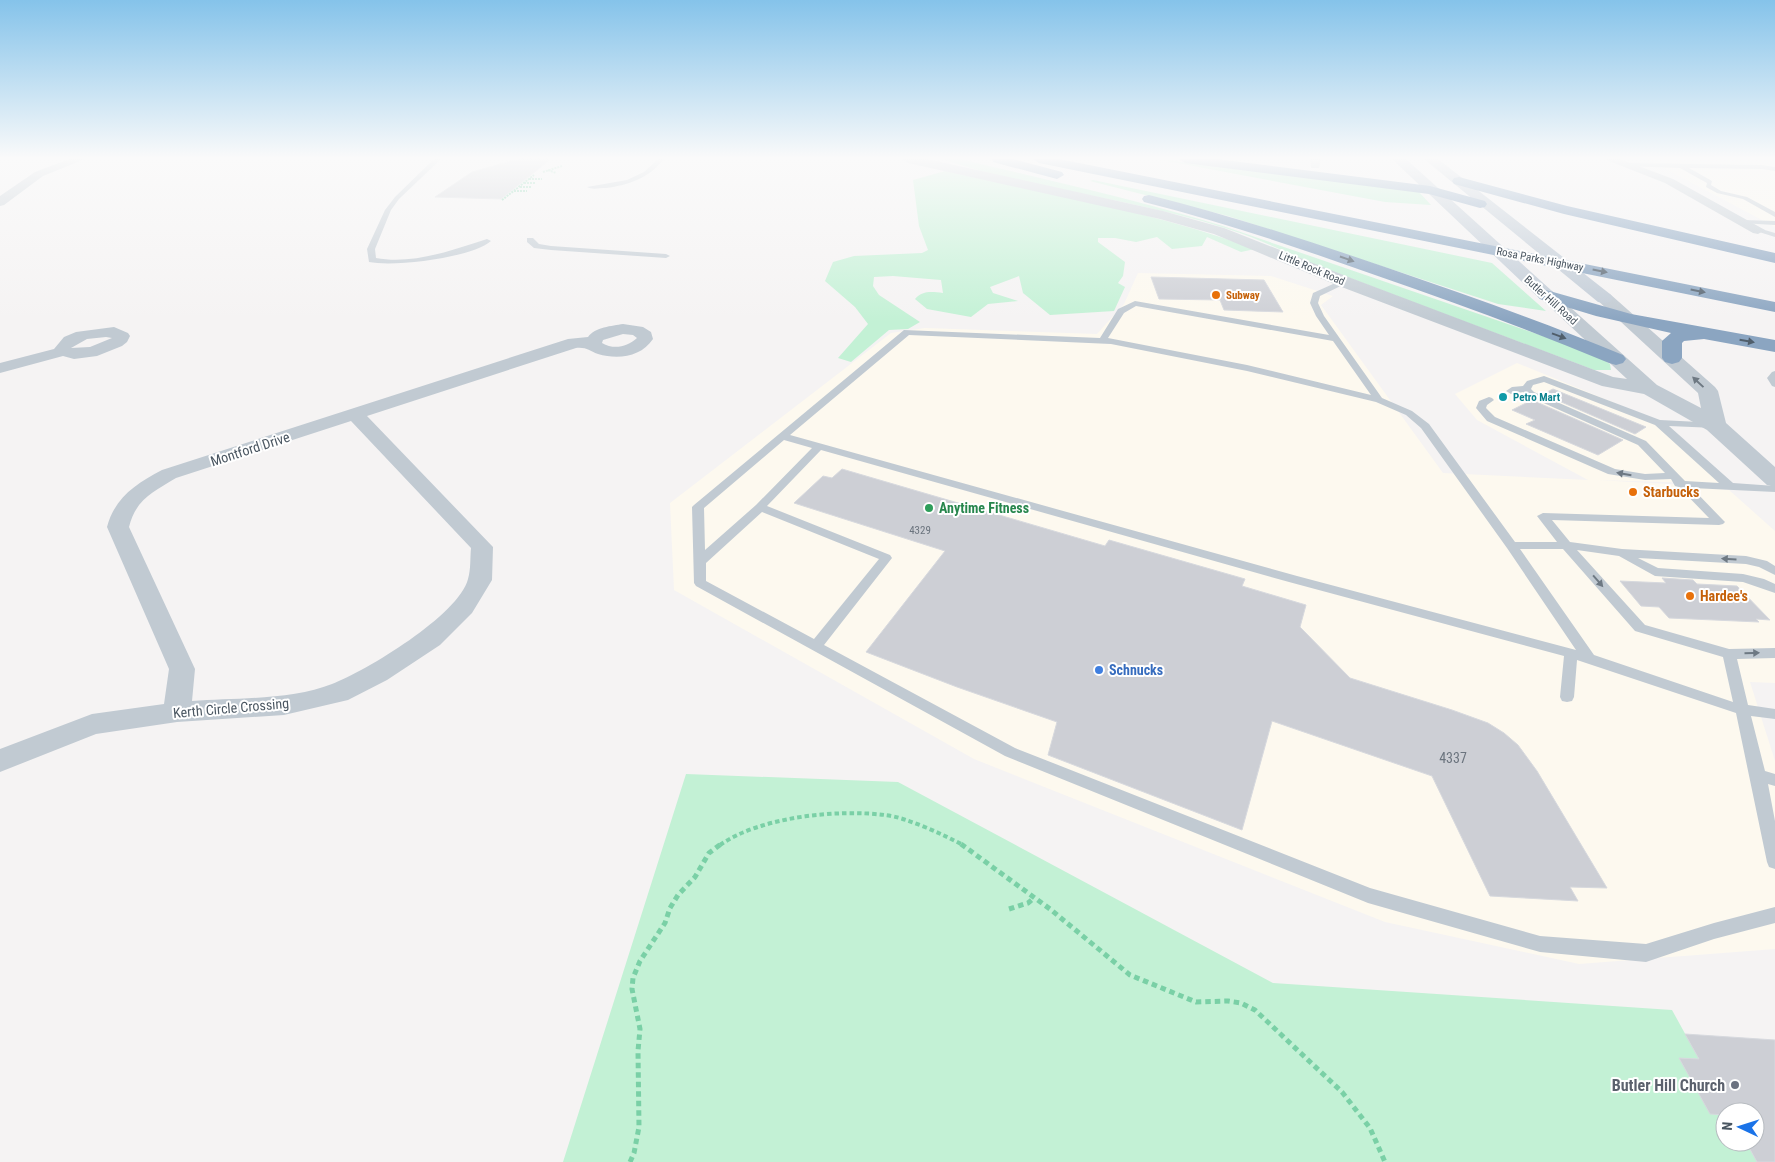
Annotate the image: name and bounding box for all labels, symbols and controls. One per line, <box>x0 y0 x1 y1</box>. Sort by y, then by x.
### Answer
street label: Rosa Parks Highway <box>1495 245 1585 274</box>
street label: Little Rock Road <box>1277 249 1347 288</box>
one-way arrow <box>1340 255 1355 263</box>
one-way arrow <box>1592 268 1608 276</box>
street label: Butler Hill Road <box>1521 273 1580 328</box>
one-way arrow <box>1691 287 1706 295</box>
marker: Subway <box>1210 289 1222 301</box>
place label: Subway <box>1226 289 1260 302</box>
one-way arrow <box>1552 332 1567 340</box>
one-way arrow <box>1739 337 1755 345</box>
one-way arrow <box>1692 376 1704 388</box>
marker: Petro Mart <box>1497 391 1509 403</box>
place label: Petro Mart <box>1513 391 1561 404</box>
street label: Montford Drive <box>208 429 292 469</box>
one-way arrow <box>1616 470 1632 478</box>
place label: Starbucks <box>1643 484 1699 500</box>
marker: Starbucks <box>1627 486 1639 498</box>
place label: Anytime Fitness <box>939 500 1029 516</box>
marker: Anytime Fitness <box>923 502 935 514</box>
house number: 4329 <box>909 524 931 537</box>
one-way arrow <box>1720 555 1736 563</box>
one-way arrow <box>1593 575 1604 588</box>
place label: Hardee's <box>1700 588 1748 604</box>
marker: Hardee's <box>1684 590 1696 602</box>
one-way arrow <box>1744 649 1760 657</box>
place label: Schnucks <box>1109 662 1163 678</box>
marker: Schnucks <box>1093 664 1105 676</box>
street label: Kerth Circle Crossing <box>172 695 290 721</box>
house number: 4337 <box>1439 750 1467 766</box>
place label: Butler Hill Church <box>1612 1076 1725 1095</box>
marker: Butler Hill Church <box>1729 1079 1741 1091</box>
north arrow <box>1715 1102 1765 1152</box>
text: N <box>1719 1121 1735 1131</box>

